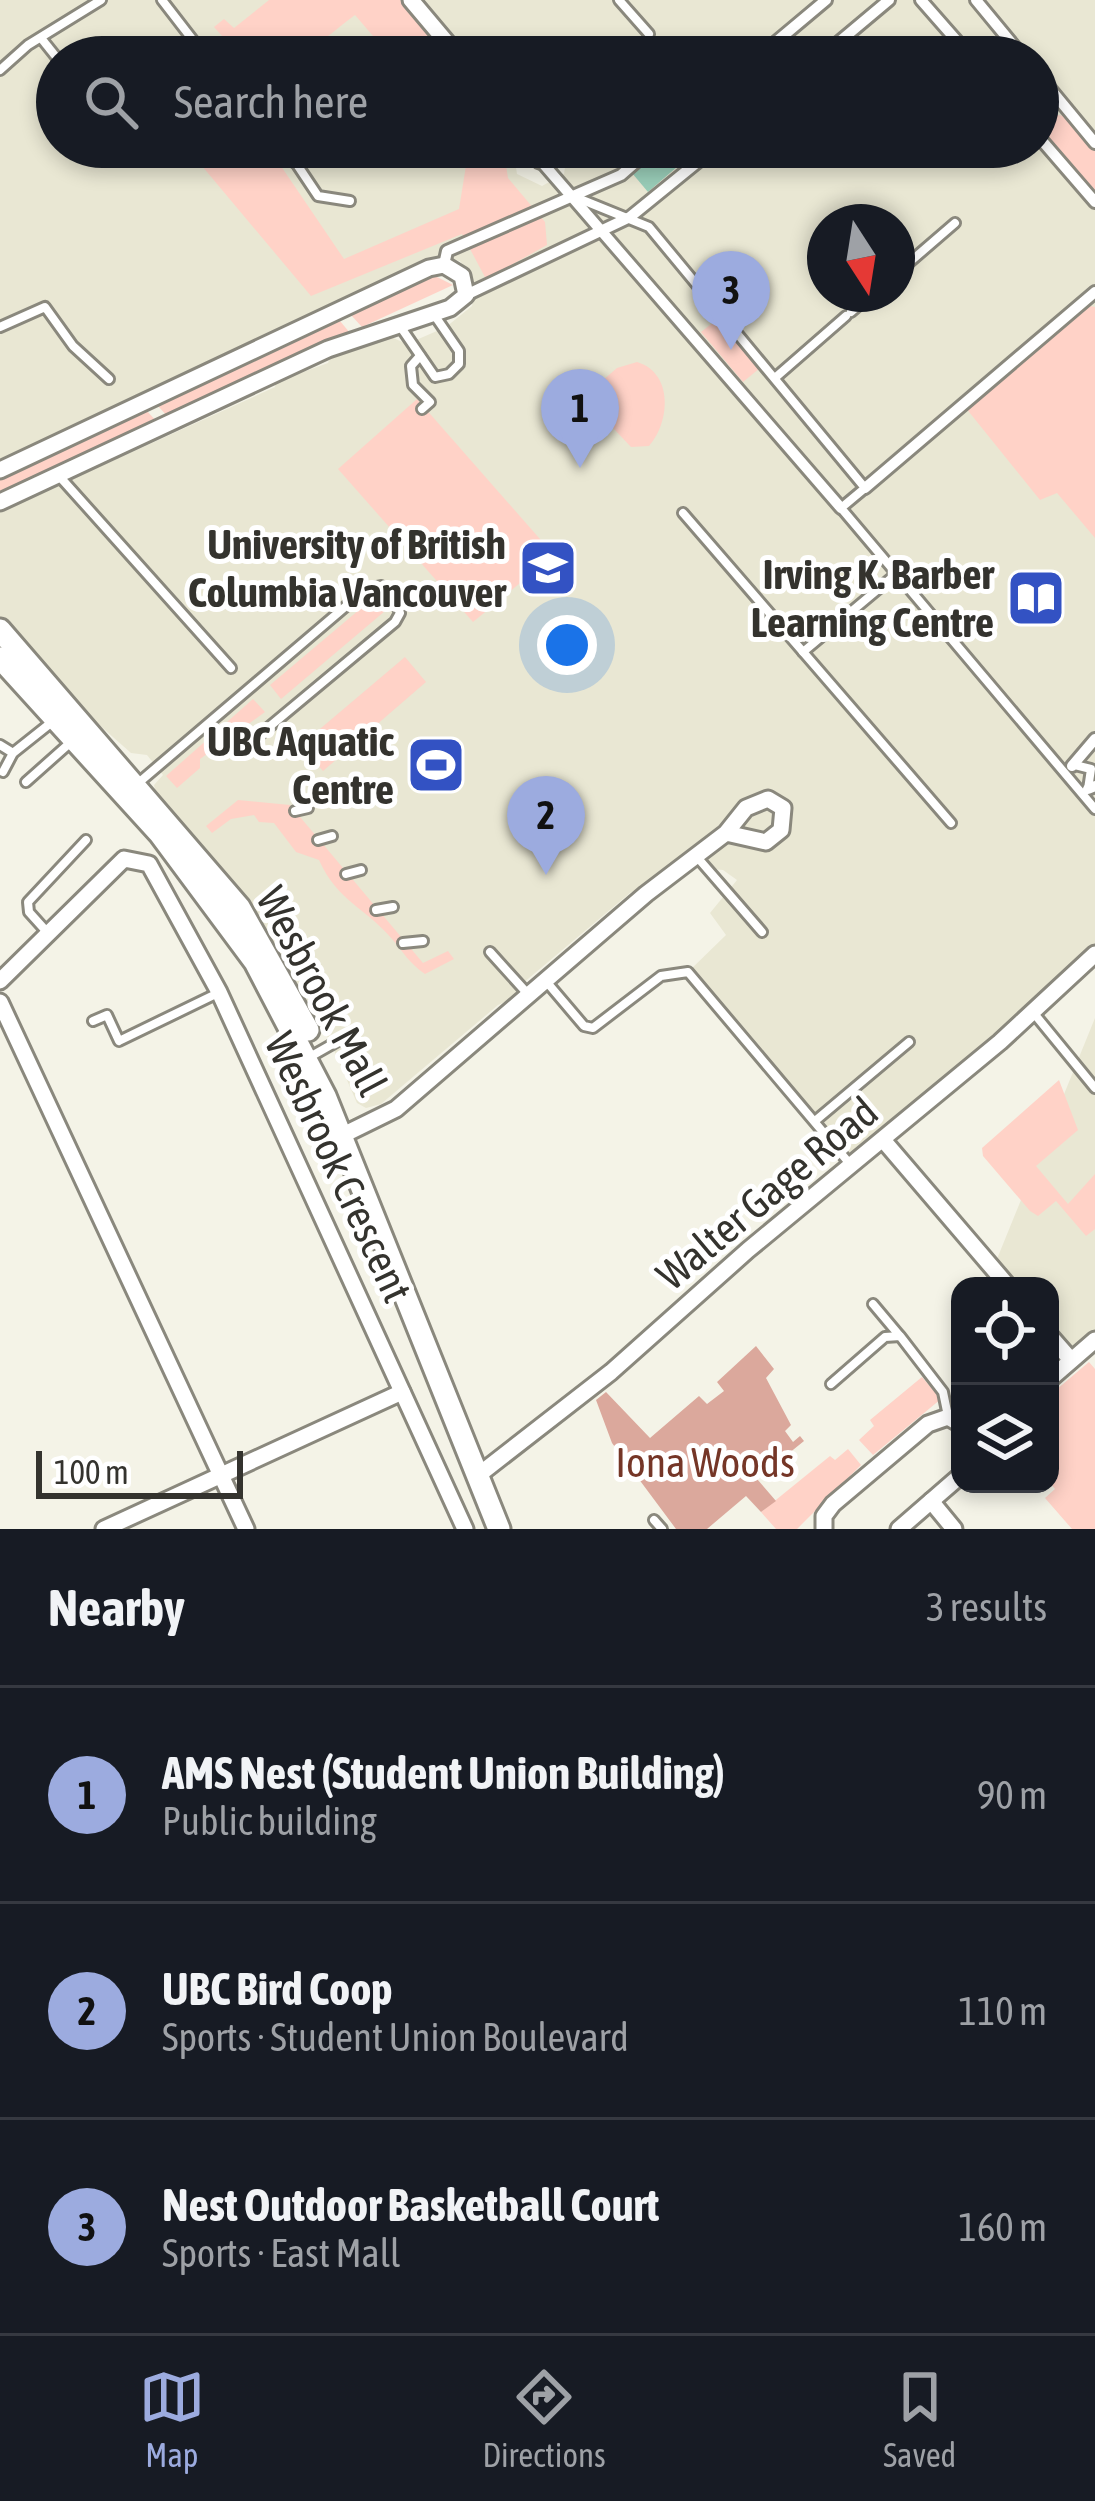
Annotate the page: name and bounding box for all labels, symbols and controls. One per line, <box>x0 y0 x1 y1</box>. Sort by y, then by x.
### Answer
search box <box>36 36 1059 168</box>
icon: search <box>78 69 144 135</box>
text: Search here <box>174 76 368 128</box>
north arrow <box>807 204 915 312</box>
pin: 3 <box>692 251 770 350</box>
pin: 1 <box>541 369 619 468</box>
place label: University of British Columbia Vancouver <box>188 520 508 616</box>
school or university icon: University of British Columbia Vancouver <box>517 537 579 599</box>
place label: Irving K. Barber Learning Centre <box>751 550 996 646</box>
library icon: Irving K. Barber Learning Centre <box>1005 567 1067 629</box>
your location <box>537 615 597 675</box>
place label: UBC Aquatic Centre <box>207 717 394 813</box>
sports icon: UBC Aquatic Centre <box>405 734 467 796</box>
pin: 2 <box>507 776 585 875</box>
street label: Wesbrook Mall <box>247 879 397 1103</box>
street label: Wesbrook Crescent <box>256 1025 422 1309</box>
street label: Walter Gage Road <box>647 1087 887 1299</box>
map controls <box>951 1277 1059 1493</box>
button: locate <box>951 1277 1059 1385</box>
button: layers <box>951 1385 1059 1493</box>
park label: Iona Woods <box>615 1438 795 1486</box>
scale bar <box>36 1445 243 1498</box>
text: 100 m <box>54 1453 129 1491</box>
text: Nearby <box>48 1578 185 1637</box>
text: 3 results <box>926 1585 1047 1629</box>
text: AMS Nest (Student Union Building) <box>162 1747 725 1799</box>
text: 1 <box>78 1773 96 1817</box>
text: 90 m <box>977 1773 1047 1817</box>
text: Public building <box>162 1799 377 1843</box>
text: UBC Bird Coop <box>162 1963 393 2015</box>
text: 2 <box>78 1989 96 2033</box>
text: 110 m <box>959 1989 1047 2033</box>
text: Sports · Student Union Boulevard <box>162 2015 629 2059</box>
text: Nest Outdoor Basketball Court <box>162 2179 659 2231</box>
text: 3 <box>78 2205 96 2249</box>
text: 160 m <box>959 2205 1047 2249</box>
text: Sports · East Mall <box>162 2231 400 2275</box>
tab: Map <box>139 2364 205 2474</box>
tab: Directions <box>482 2364 606 2474</box>
tab: Saved <box>883 2364 956 2474</box>

